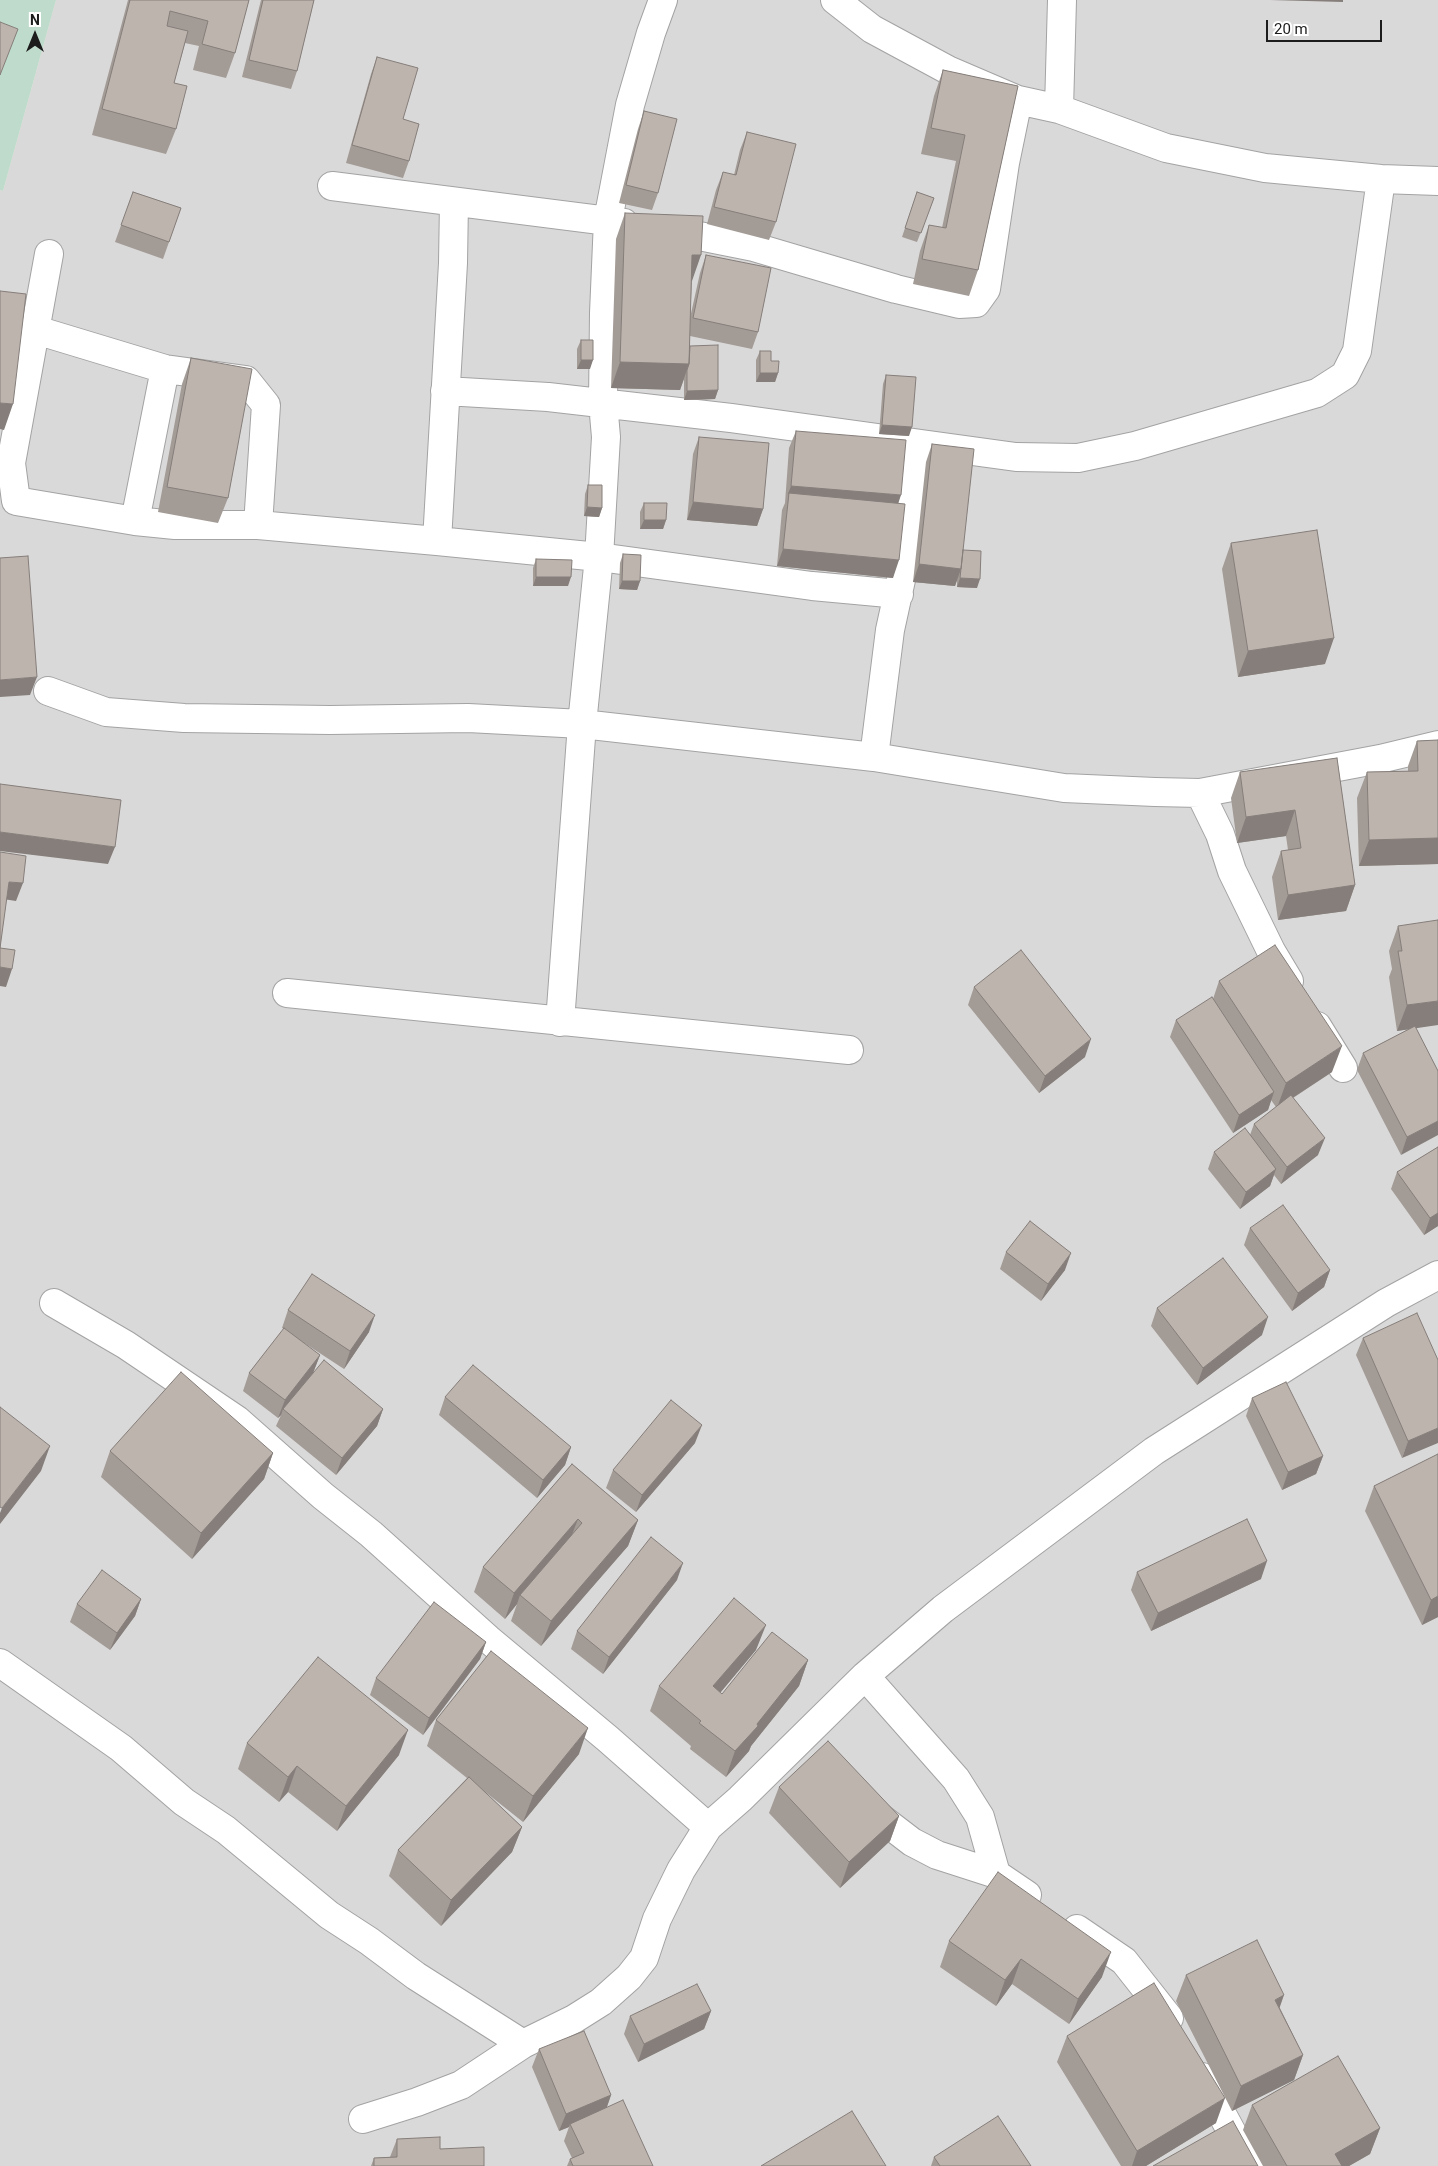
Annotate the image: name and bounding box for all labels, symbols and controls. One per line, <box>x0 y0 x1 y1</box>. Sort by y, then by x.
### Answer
north arrow <box>10 10 60 60</box>
scale bar <box>1268 10 1384 42</box>
text: N <box>30 12 40 28</box>
text: 20 m <box>1274 20 1308 38</box>

